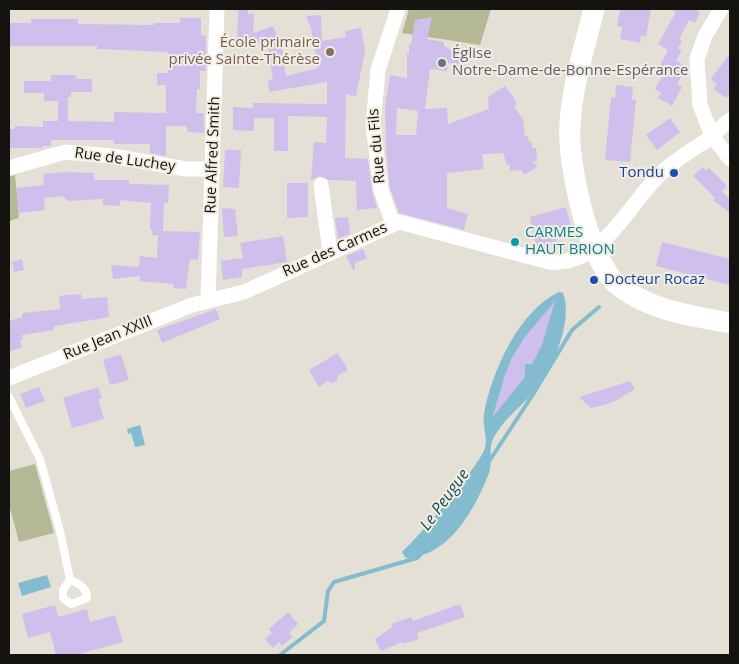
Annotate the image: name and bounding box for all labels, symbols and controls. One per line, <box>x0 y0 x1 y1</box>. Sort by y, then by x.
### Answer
place label: École primaire privée Sainte-Thérèse <box>169 34 320 69</box>
place label: Église Notre-Dame-de-Bonne-Espérance <box>452 45 689 80</box>
marker: École primaire privée Sainte-Thérèse <box>324 46 336 58</box>
marker: Église Notre-Dame-de-Bonne-Espérance <box>436 57 448 69</box>
street label: Rue Alfred Smith <box>202 96 224 214</box>
street label: Rue du Fils <box>365 108 389 184</box>
street label: Rue de Luchey <box>73 144 177 176</box>
place label: Tondu <box>619 164 664 182</box>
marker: Tondu <box>668 167 680 179</box>
street label: Rue des Carmes <box>280 219 390 281</box>
place label: CARMES HAUT BRION <box>525 224 615 259</box>
marker: CARMES HAUT BRION <box>509 236 521 248</box>
place label: Docteur Rocaz <box>604 271 705 289</box>
marker: Docteur Rocaz <box>588 274 600 286</box>
street label: Rue Jean XXIII <box>61 312 155 364</box>
water label: Le Peugue <box>416 465 474 535</box>

